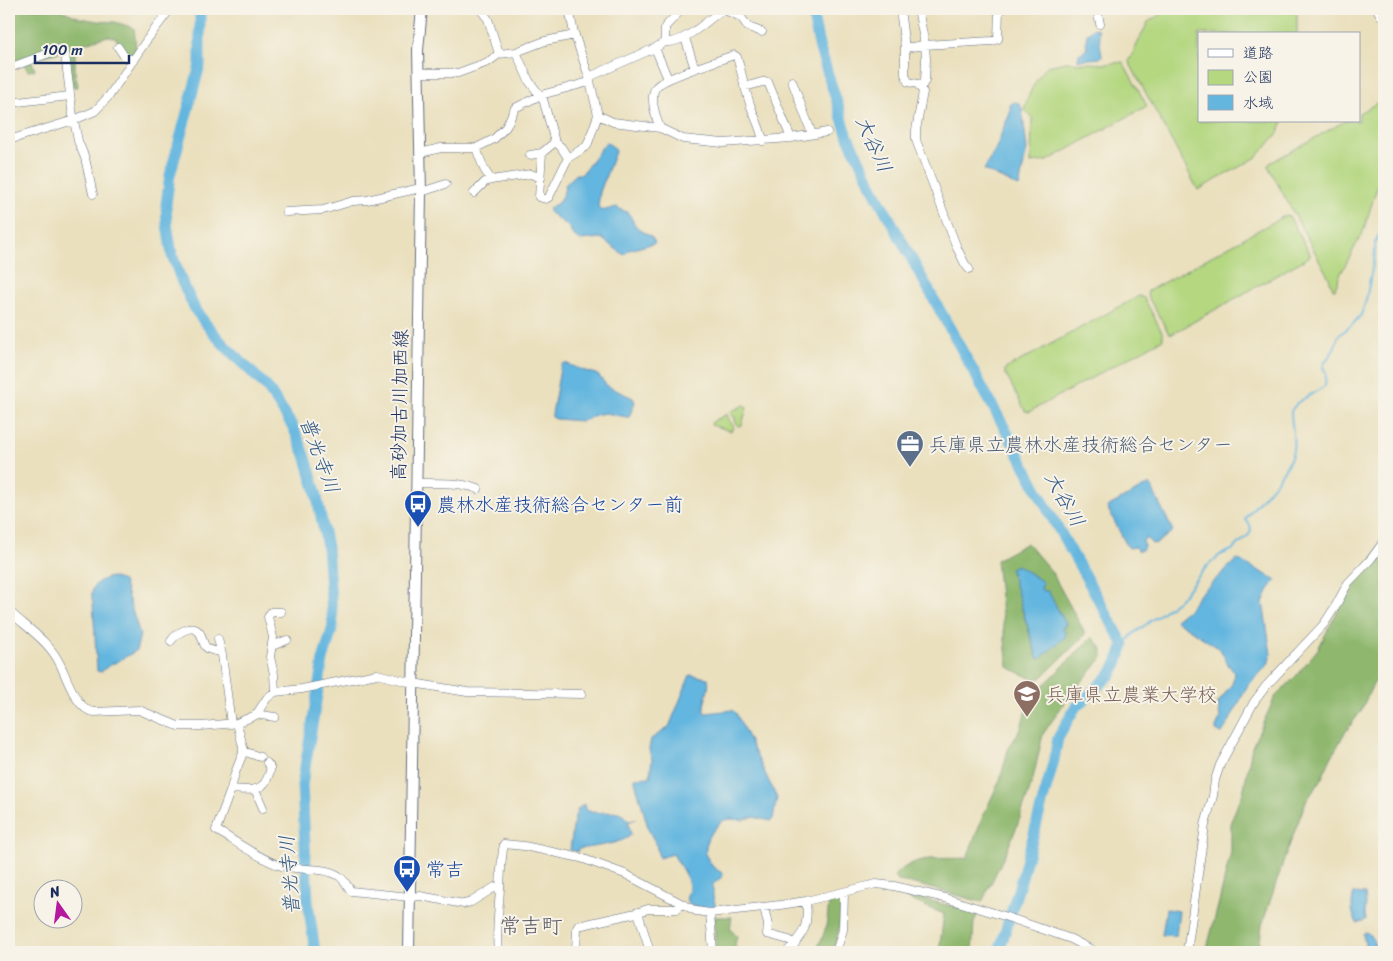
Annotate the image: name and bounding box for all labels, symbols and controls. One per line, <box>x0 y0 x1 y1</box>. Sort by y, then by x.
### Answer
scale bar <box>35 32 129 64</box>
legend <box>1198 32 1360 122</box>
text: 100 m <box>42 37 83 63</box>
text: 道路 <box>1243 40 1273 66</box>
text: 公園 <box>1243 64 1273 90</box>
text: 水域 <box>1243 90 1273 116</box>
water label: 大谷川 <box>845 110 902 179</box>
street label: 高砂加古川加西線 <box>382 329 417 481</box>
water label: 普光寺川 <box>289 412 350 499</box>
place label: 兵庫県立農林水産技術総合センター <box>929 428 1232 461</box>
office icon: 兵庫県立農林水産技術総合センター <box>895 429 925 468</box>
water label: 大谷川 <box>1035 465 1094 534</box>
place label: 農林水産技術総合センター前 <box>437 488 683 521</box>
bus stop icon: 農林水産技術総合センター前 <box>403 489 433 528</box>
place label: 兵庫県立農業大学校 <box>1046 678 1217 711</box>
school or university icon: 兵庫県立農業大学校 <box>1012 679 1042 718</box>
water label: 普光寺川 <box>269 834 310 916</box>
place label: 常吉 <box>426 853 464 886</box>
bus stop icon: 常吉 <box>392 854 422 893</box>
north arrow <box>32 878 82 928</box>
text: N <box>46 878 63 905</box>
district label: 常吉町 <box>500 907 563 945</box>

